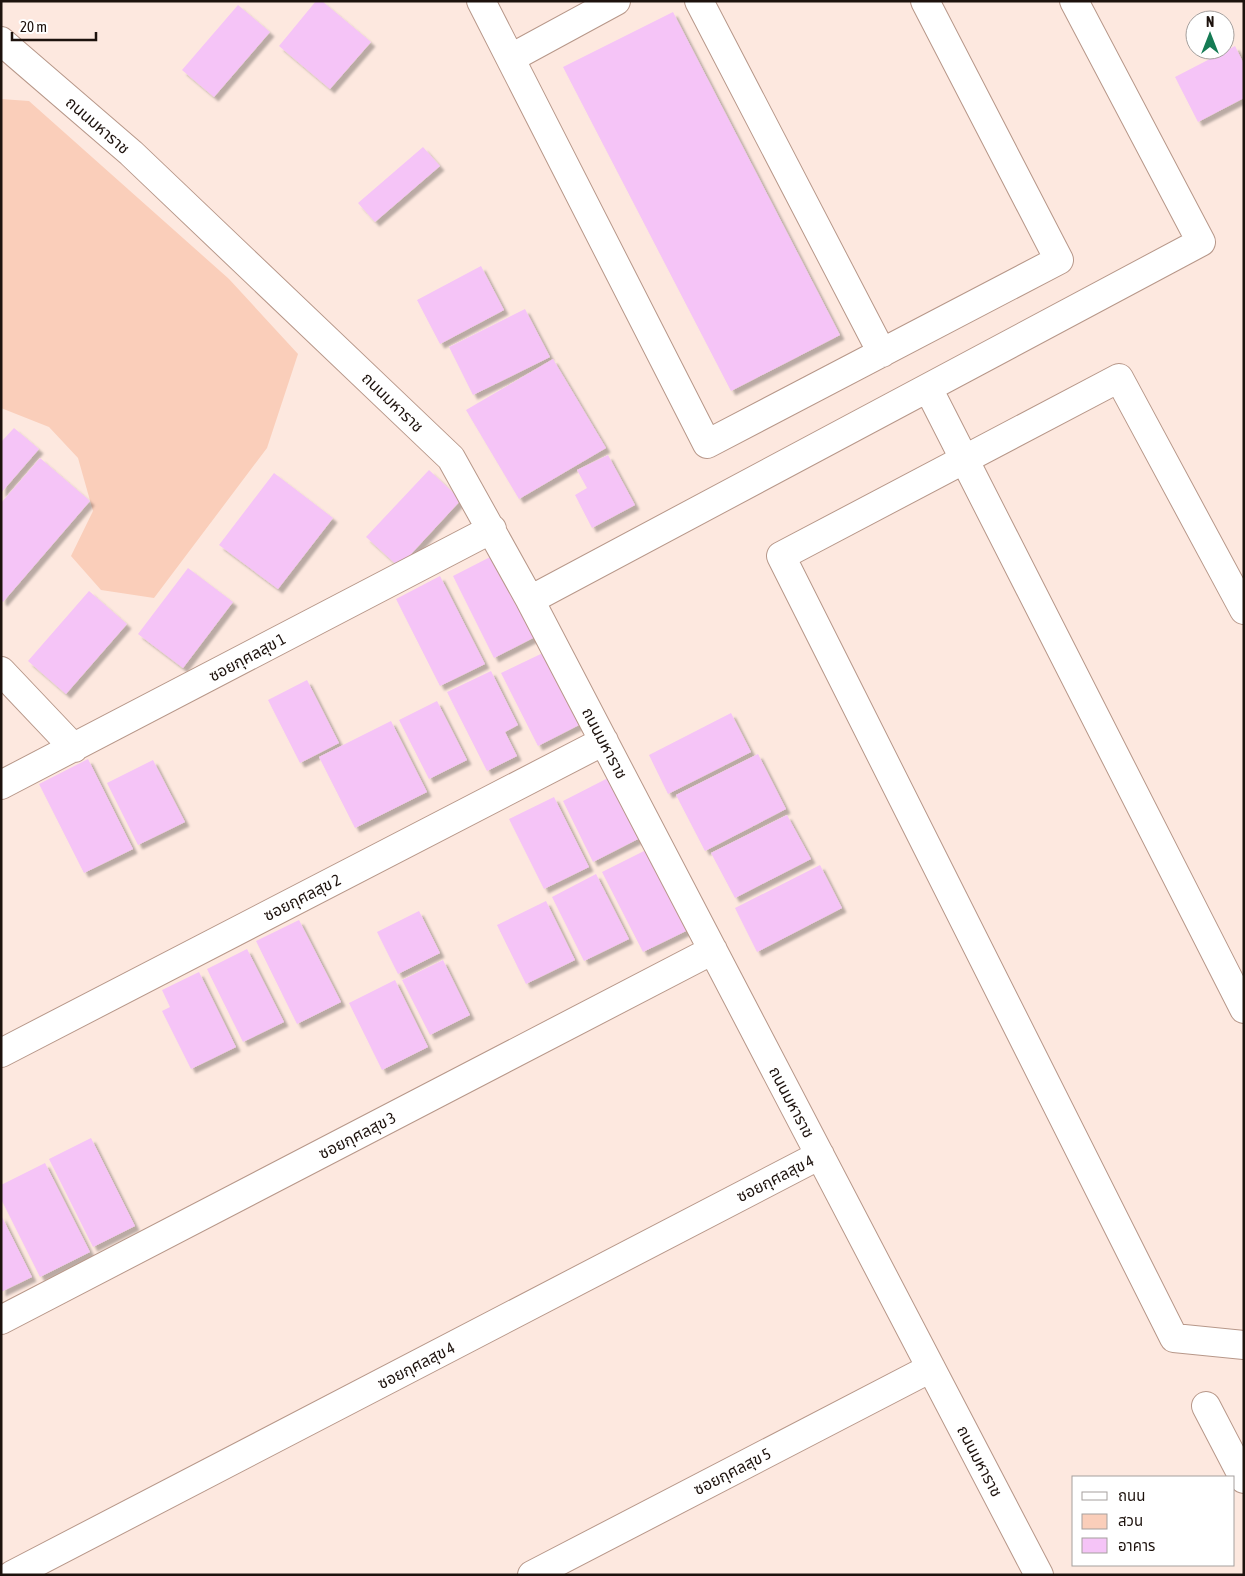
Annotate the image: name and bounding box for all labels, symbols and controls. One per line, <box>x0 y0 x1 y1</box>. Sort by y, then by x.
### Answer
scale bar <box>12 10 96 42</box>
north arrow <box>1185 10 1235 60</box>
text: N <box>1206 14 1214 30</box>
text: 20 m <box>20 18 47 35</box>
street label: ถนนมหาราช <box>63 93 133 157</box>
street label: ถนนมหาราช <box>359 368 427 436</box>
street label: ซอยกุศลสุข 1 <box>206 629 289 686</box>
street label: ถนนมหาราช <box>579 704 631 782</box>
street label: ซอยกุศลสุข 2 <box>260 870 344 925</box>
street label: ถนนมหาราช <box>766 1063 818 1141</box>
street label: ซอยกุศลสุข 3 <box>315 1108 399 1163</box>
street label: ซอยกุศลสุข 4 <box>733 1151 817 1206</box>
street label: ซอยกุศลสุข 4 <box>374 1338 458 1393</box>
street label: ถนนมหาราช <box>954 1422 1006 1500</box>
street label: ซอยกุศลสุข 5 <box>690 1444 774 1499</box>
legend <box>1072 1476 1235 1566</box>
text: ถนน <box>1118 1487 1145 1504</box>
text: สวน <box>1118 1512 1143 1529</box>
text: อาคาร <box>1118 1537 1155 1554</box>

